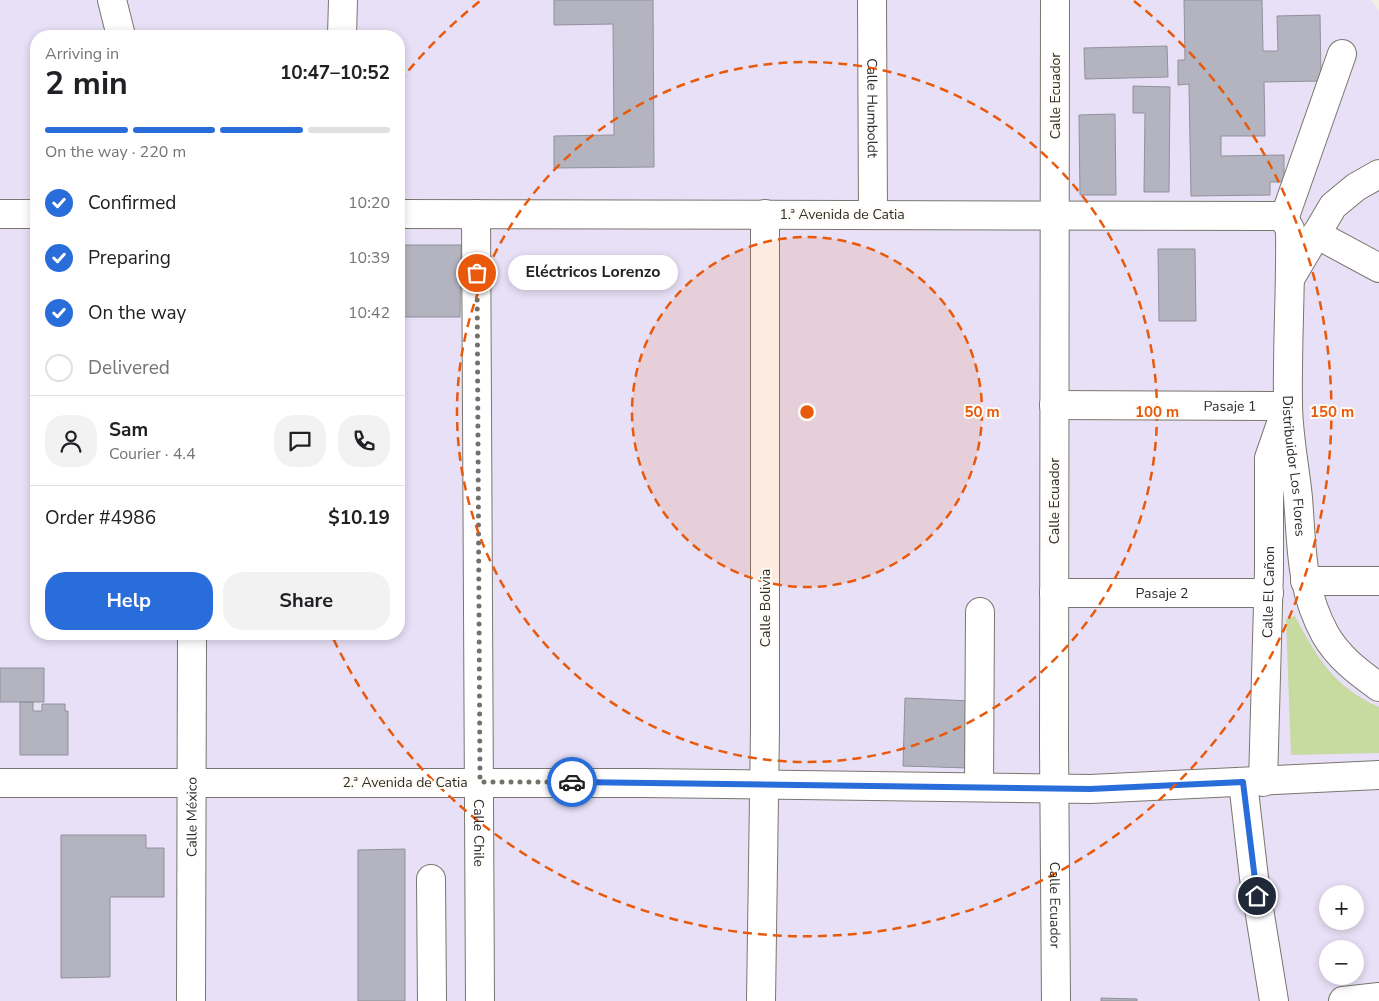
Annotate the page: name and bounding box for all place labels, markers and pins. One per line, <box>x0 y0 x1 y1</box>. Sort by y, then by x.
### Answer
pin <box>456 252 498 294</box>
callout: Eléctricos Lorenzo <box>507 256 677 290</box>
centre of rings <box>798 403 816 421</box>
pin <box>1236 875 1278 917</box>

